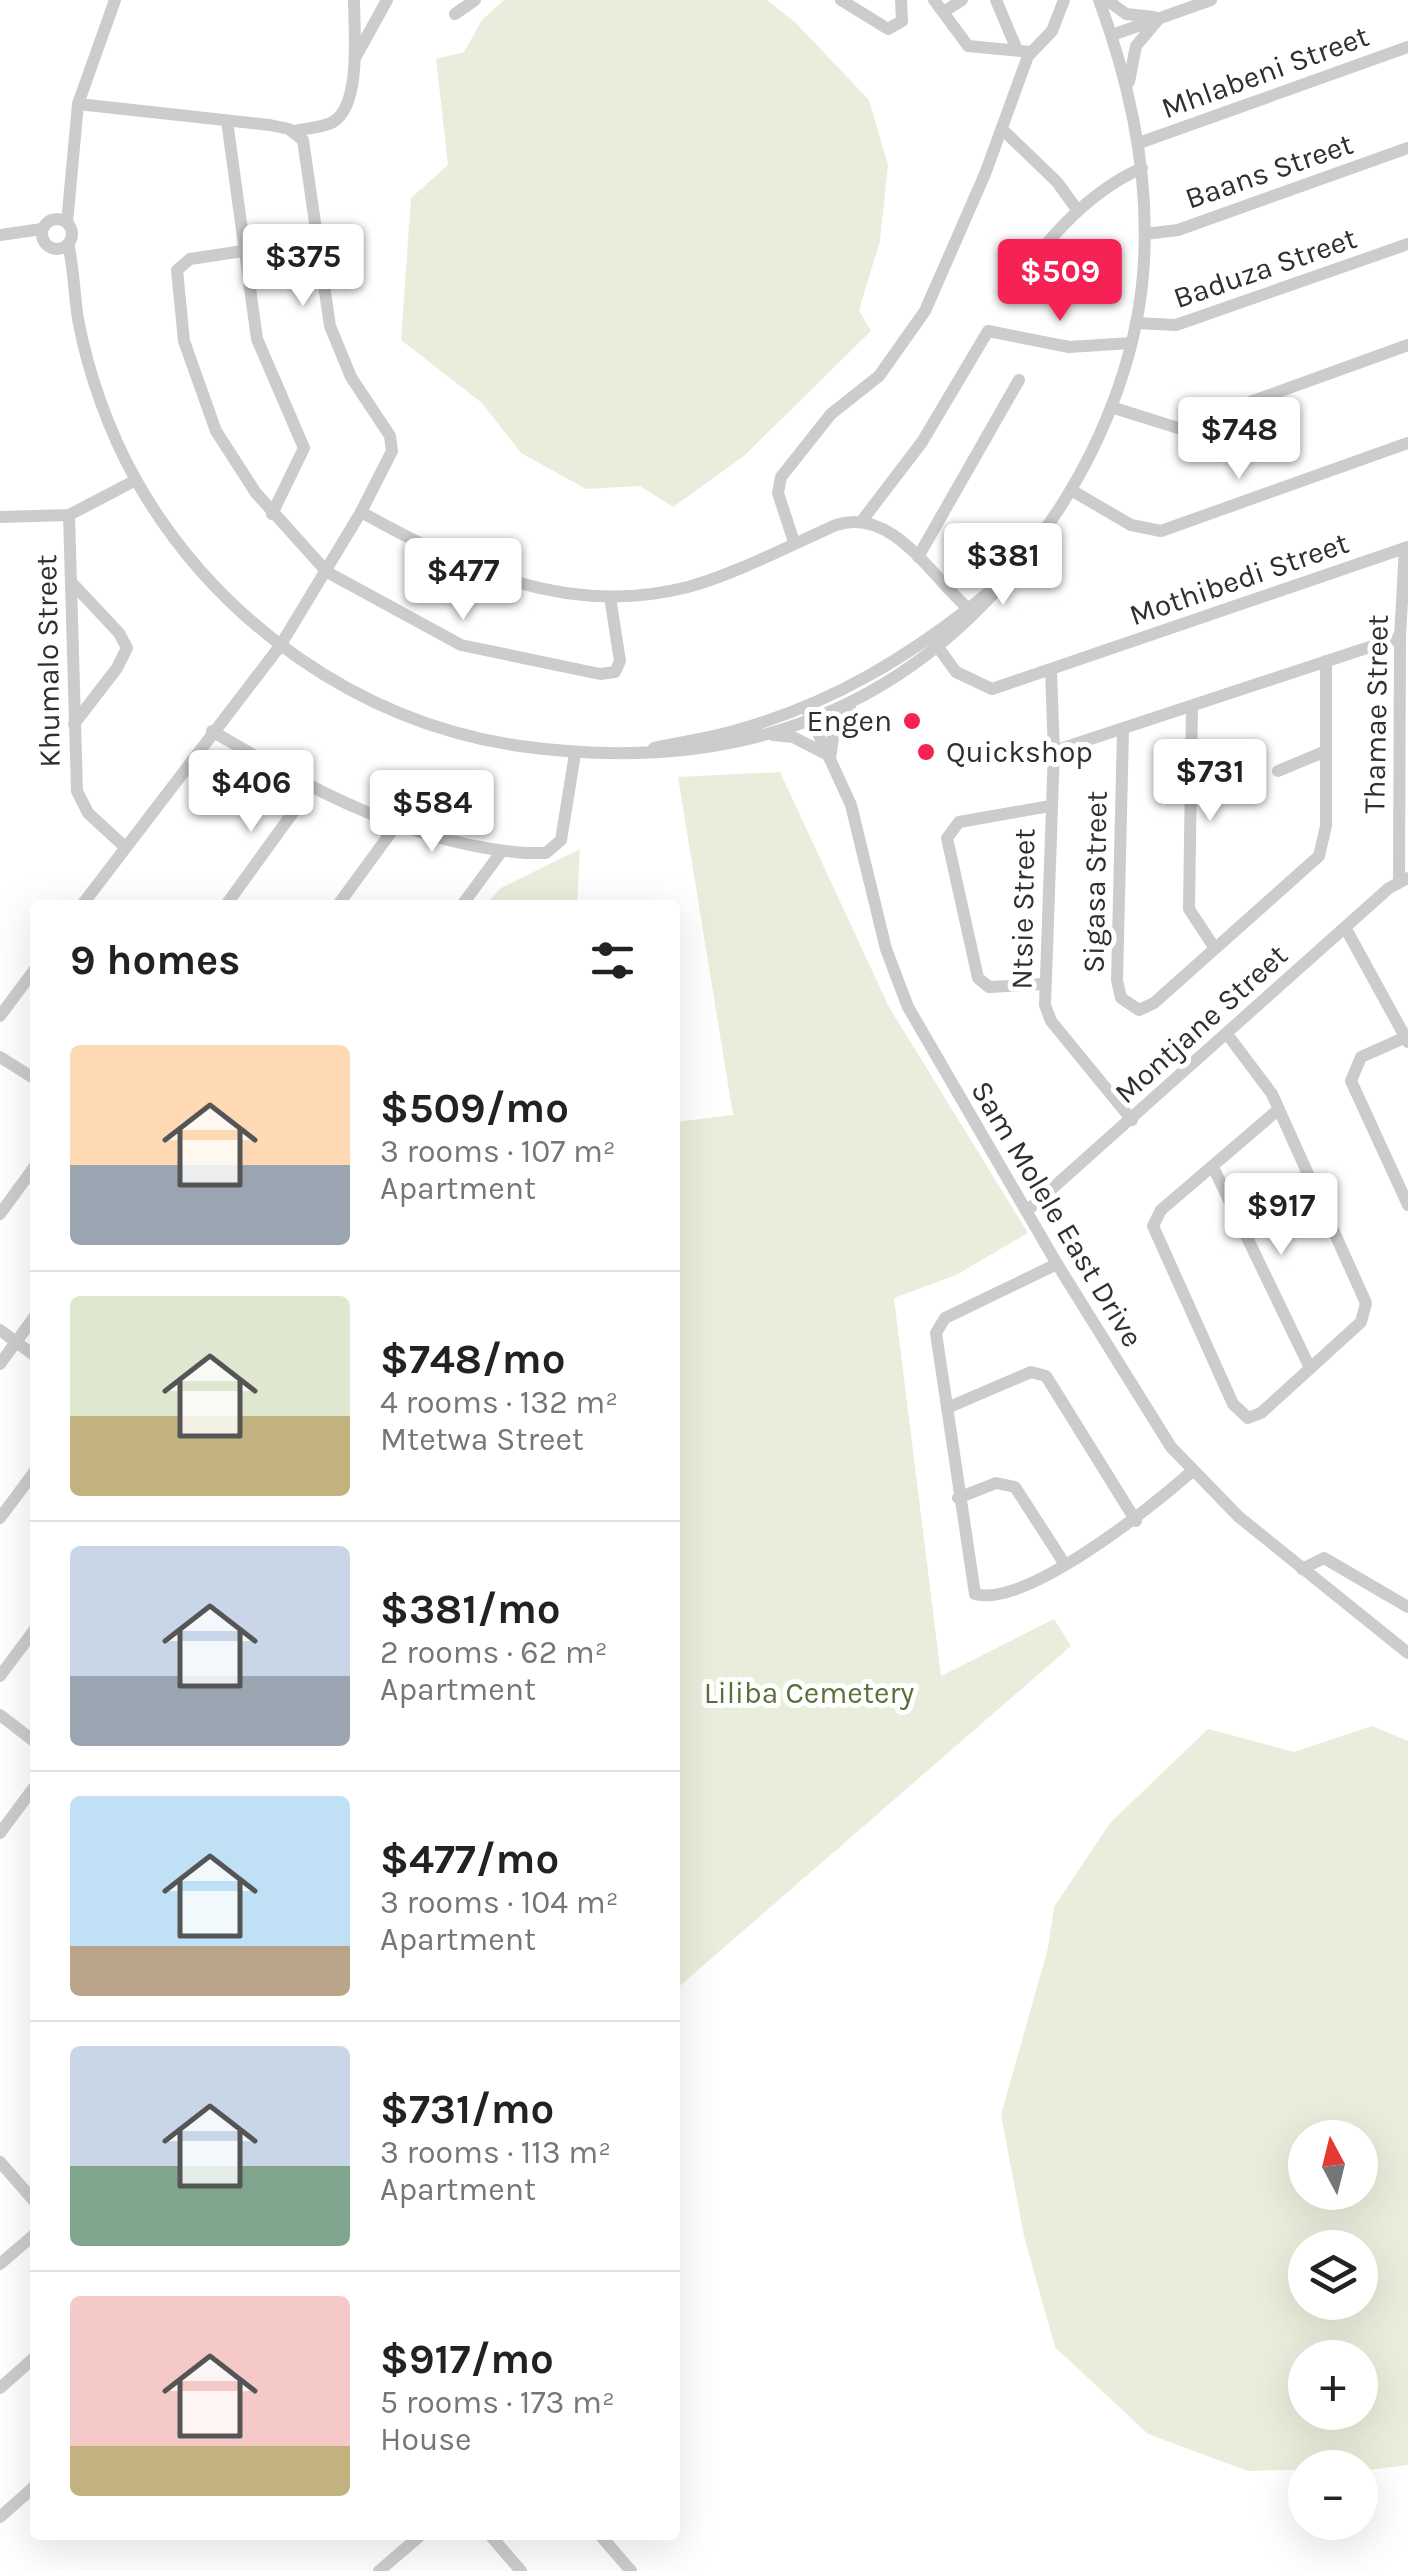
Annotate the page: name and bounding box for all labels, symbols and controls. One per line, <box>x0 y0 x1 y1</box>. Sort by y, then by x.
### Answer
street label: Mhlabeni Street <box>1156 18 1374 126</box>
street label: Baans Street <box>1180 125 1358 217</box>
street label: Baduza Street <box>1169 220 1361 316</box>
pin: $375 <box>244 224 362 309</box>
text: $375 <box>265 238 341 275</box>
pin: $509 <box>1001 239 1119 324</box>
text: $509 <box>1020 253 1100 290</box>
pin: $748 <box>1180 397 1298 482</box>
text: $748 <box>1200 411 1278 448</box>
pin: $381 <box>944 523 1062 608</box>
street label: Mothibedi Street <box>1125 525 1353 633</box>
text: $381 <box>966 537 1040 574</box>
pin: $477 <box>404 538 522 623</box>
text: $477 <box>427 552 499 589</box>
street label: Khumalo Street <box>28 554 68 768</box>
street label: Thamae Street <box>1356 614 1396 814</box>
place label: Engen <box>807 703 892 739</box>
marker: Engen <box>901 710 923 732</box>
place label: Quickshop <box>946 734 1093 770</box>
pin: $731 <box>1151 739 1269 824</box>
marker: Quickshop <box>915 741 937 763</box>
pin: $406 <box>192 750 310 835</box>
text: $731 <box>1175 753 1245 790</box>
text: $406 <box>211 764 291 801</box>
pin: $584 <box>373 770 491 855</box>
text: $584 <box>392 784 472 821</box>
street label: Sigasa Street <box>1075 791 1115 973</box>
street label: Ntsie Street <box>1004 828 1042 990</box>
icon: filters <box>585 933 640 988</box>
text: 9 homes <box>70 935 240 985</box>
street label: Montjane Street <box>1107 937 1295 1111</box>
street label: Sam Molele East Drive <box>963 1074 1151 1354</box>
text: $509/mo <box>380 1083 569 1133</box>
icon: home <box>150 1085 270 1205</box>
text: 3 rooms · 107 m² <box>380 1133 616 1170</box>
text: Apartment <box>380 1170 536 1207</box>
pin: $917 <box>1222 1173 1340 1258</box>
text: $917 <box>1247 1187 1315 1224</box>
text: $748/mo <box>380 1334 565 1384</box>
icon: home <box>150 1336 270 1456</box>
text: 4 rooms · 132 m² <box>380 1384 618 1421</box>
text: Mtetwa Street <box>380 1421 584 1458</box>
text: $381/mo <box>380 1584 561 1634</box>
icon: home <box>150 1586 270 1706</box>
text: 2 rooms · 62 m² <box>380 1634 608 1671</box>
text: Apartment <box>380 1671 536 1708</box>
park label: Liliba Cemetery <box>704 1675 914 1711</box>
text: $477/mo <box>380 1834 559 1884</box>
icon: home <box>150 1836 270 1956</box>
text: 3 rooms · 104 m² <box>380 1884 619 1921</box>
text: Apartment <box>380 1921 536 1958</box>
text: $731/mo <box>380 2084 554 2134</box>
icon: home <box>150 2086 270 2206</box>
north arrow <box>1288 2120 1378 2210</box>
map controls <box>1288 2120 1378 2540</box>
text: 3 rooms · 113 m² <box>380 2134 611 2171</box>
text: Apartment <box>380 2171 536 2208</box>
button: layers <box>1288 2230 1378 2320</box>
text: $917/mo <box>380 2334 554 2384</box>
icon: home <box>150 2336 270 2456</box>
button: + <box>1288 2340 1378 2430</box>
text: 5 rooms · 173 m² <box>380 2384 615 2421</box>
text: House <box>380 2421 472 2458</box>
button: − <box>1288 2450 1378 2540</box>

